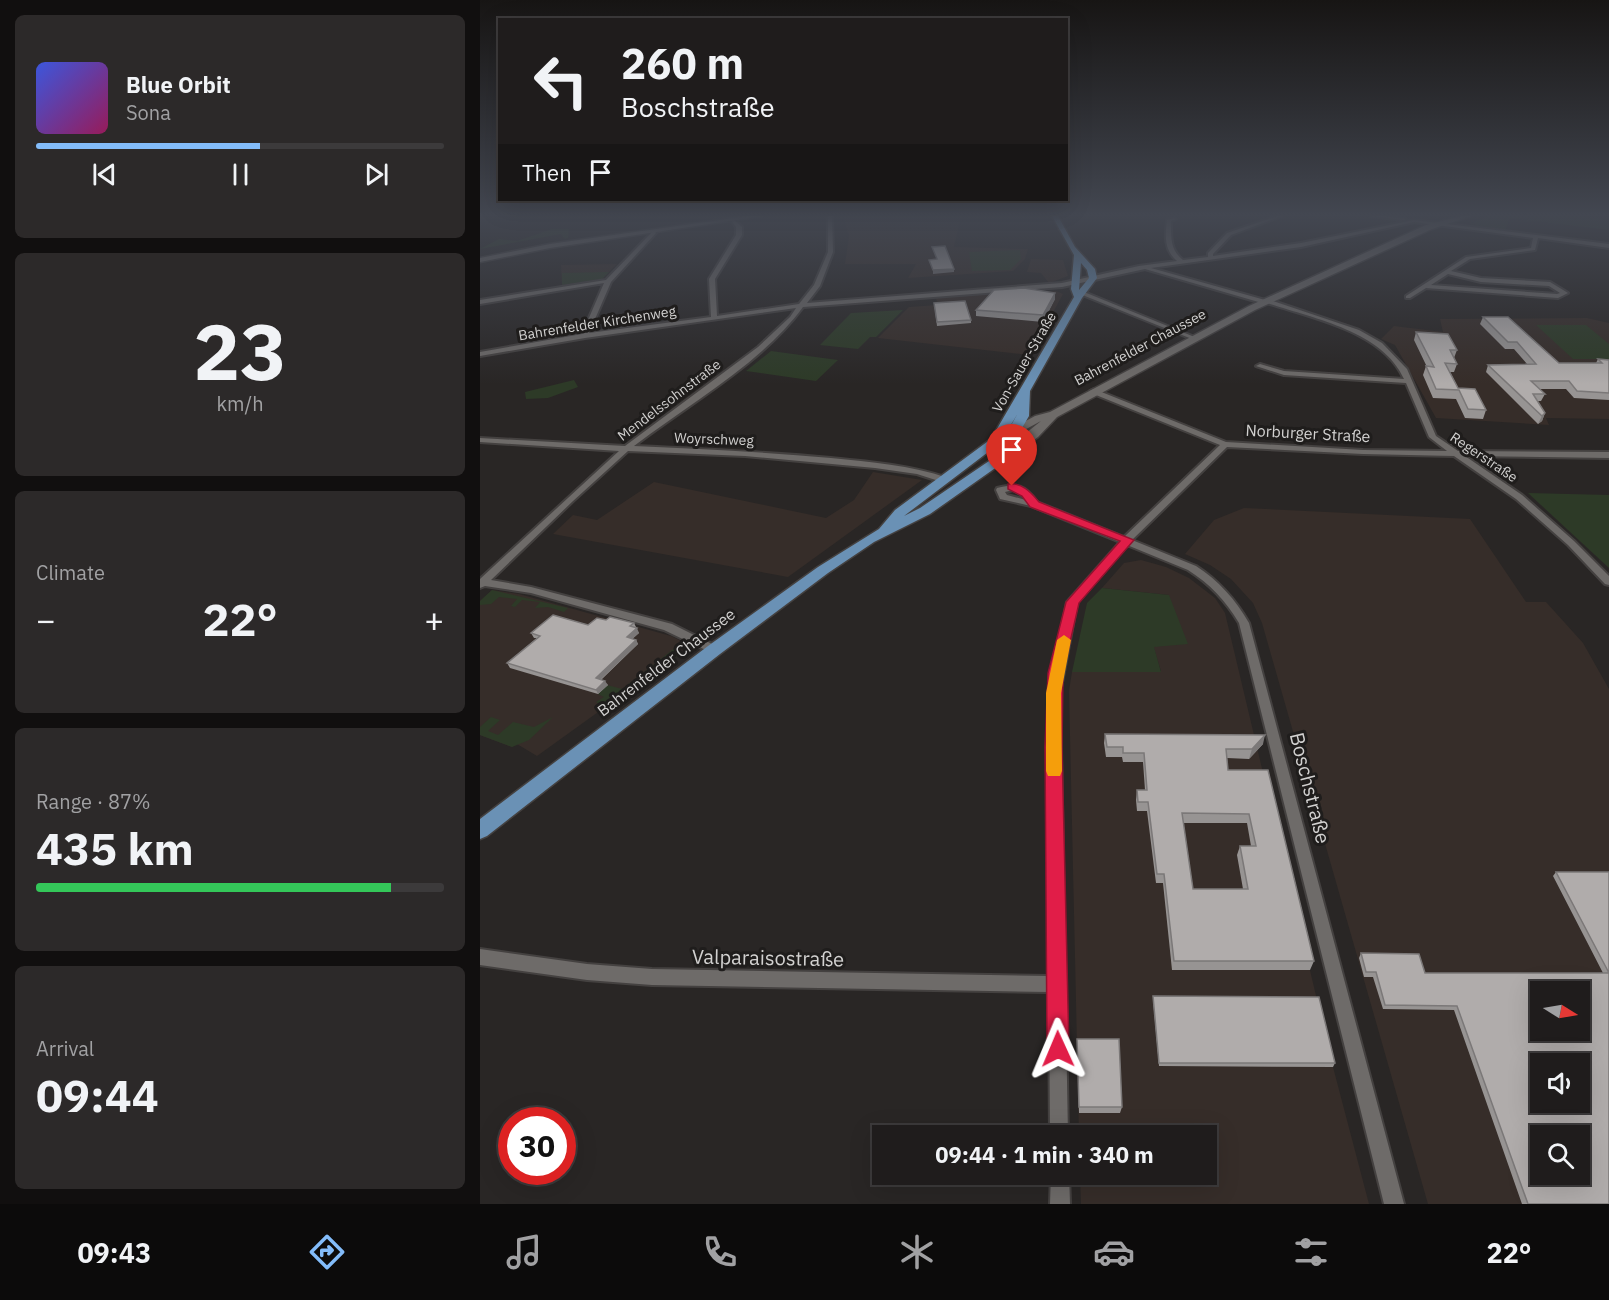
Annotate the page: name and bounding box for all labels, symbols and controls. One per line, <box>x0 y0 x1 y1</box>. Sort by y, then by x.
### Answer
text: 260 m <box>621 36 744 91</box>
icon: left <box>522 42 600 120</box>
text: Blue Orbit <box>126 70 231 99</box>
text: Boschstraße <box>621 89 775 124</box>
text: Sona <box>126 99 171 126</box>
icon: arrive <box>584 156 617 189</box>
icon: previous <box>88 158 121 191</box>
icon: pause <box>224 158 257 191</box>
icon: next <box>360 158 393 191</box>
text: Then <box>522 158 572 187</box>
text: 23 <box>193 300 287 401</box>
street label: Bahrenfelder Kirchenweg <box>517 302 678 344</box>
street label: Bahrenfelder Chaussee <box>1071 305 1209 389</box>
street label: Von-Sauer-Straße <box>988 308 1060 415</box>
street label: Mendelssohnstraße <box>614 355 724 445</box>
text: km/h <box>216 390 264 417</box>
street label: Norburger Straße <box>1245 420 1371 446</box>
pin <box>986 424 1037 486</box>
street label: Regerstraße <box>1447 428 1521 486</box>
street label: Woyrschweg <box>674 429 755 449</box>
icon: arrive <box>995 433 1028 466</box>
text: Climate <box>36 559 105 586</box>
text: 22° <box>202 590 278 648</box>
text: − <box>36 598 56 641</box>
text: + <box>424 598 444 641</box>
street label: Bahrenfelder Chaussee <box>593 604 739 720</box>
street label: Boschstraße <box>1284 729 1337 846</box>
text: Range · 87% <box>36 788 151 815</box>
text: 435 km <box>36 819 194 877</box>
street label: Valparaisostraße <box>692 943 844 972</box>
north arrow <box>1530 981 1590 1041</box>
map controls <box>1530 981 1590 1185</box>
position arrow <box>1026 1017 1090 1081</box>
text: Arrival <box>36 1035 94 1062</box>
button: sound <box>1530 1053 1590 1113</box>
text: 09:44 <box>36 1066 159 1124</box>
speed limit sign: 30 <box>498 1107 576 1185</box>
button: search <box>1530 1125 1590 1185</box>
text: 09:44 · 1 min · 340 m <box>935 1140 1154 1169</box>
icon: directions <box>306 1231 348 1273</box>
icon: music <box>503 1231 545 1273</box>
icon: phone <box>699 1231 741 1273</box>
icon: climate <box>896 1231 938 1273</box>
icon: car <box>1093 1231 1135 1273</box>
icon: filters <box>1290 1231 1332 1273</box>
text: 09:43 <box>77 1235 151 1270</box>
text: 22° <box>1486 1235 1532 1270</box>

